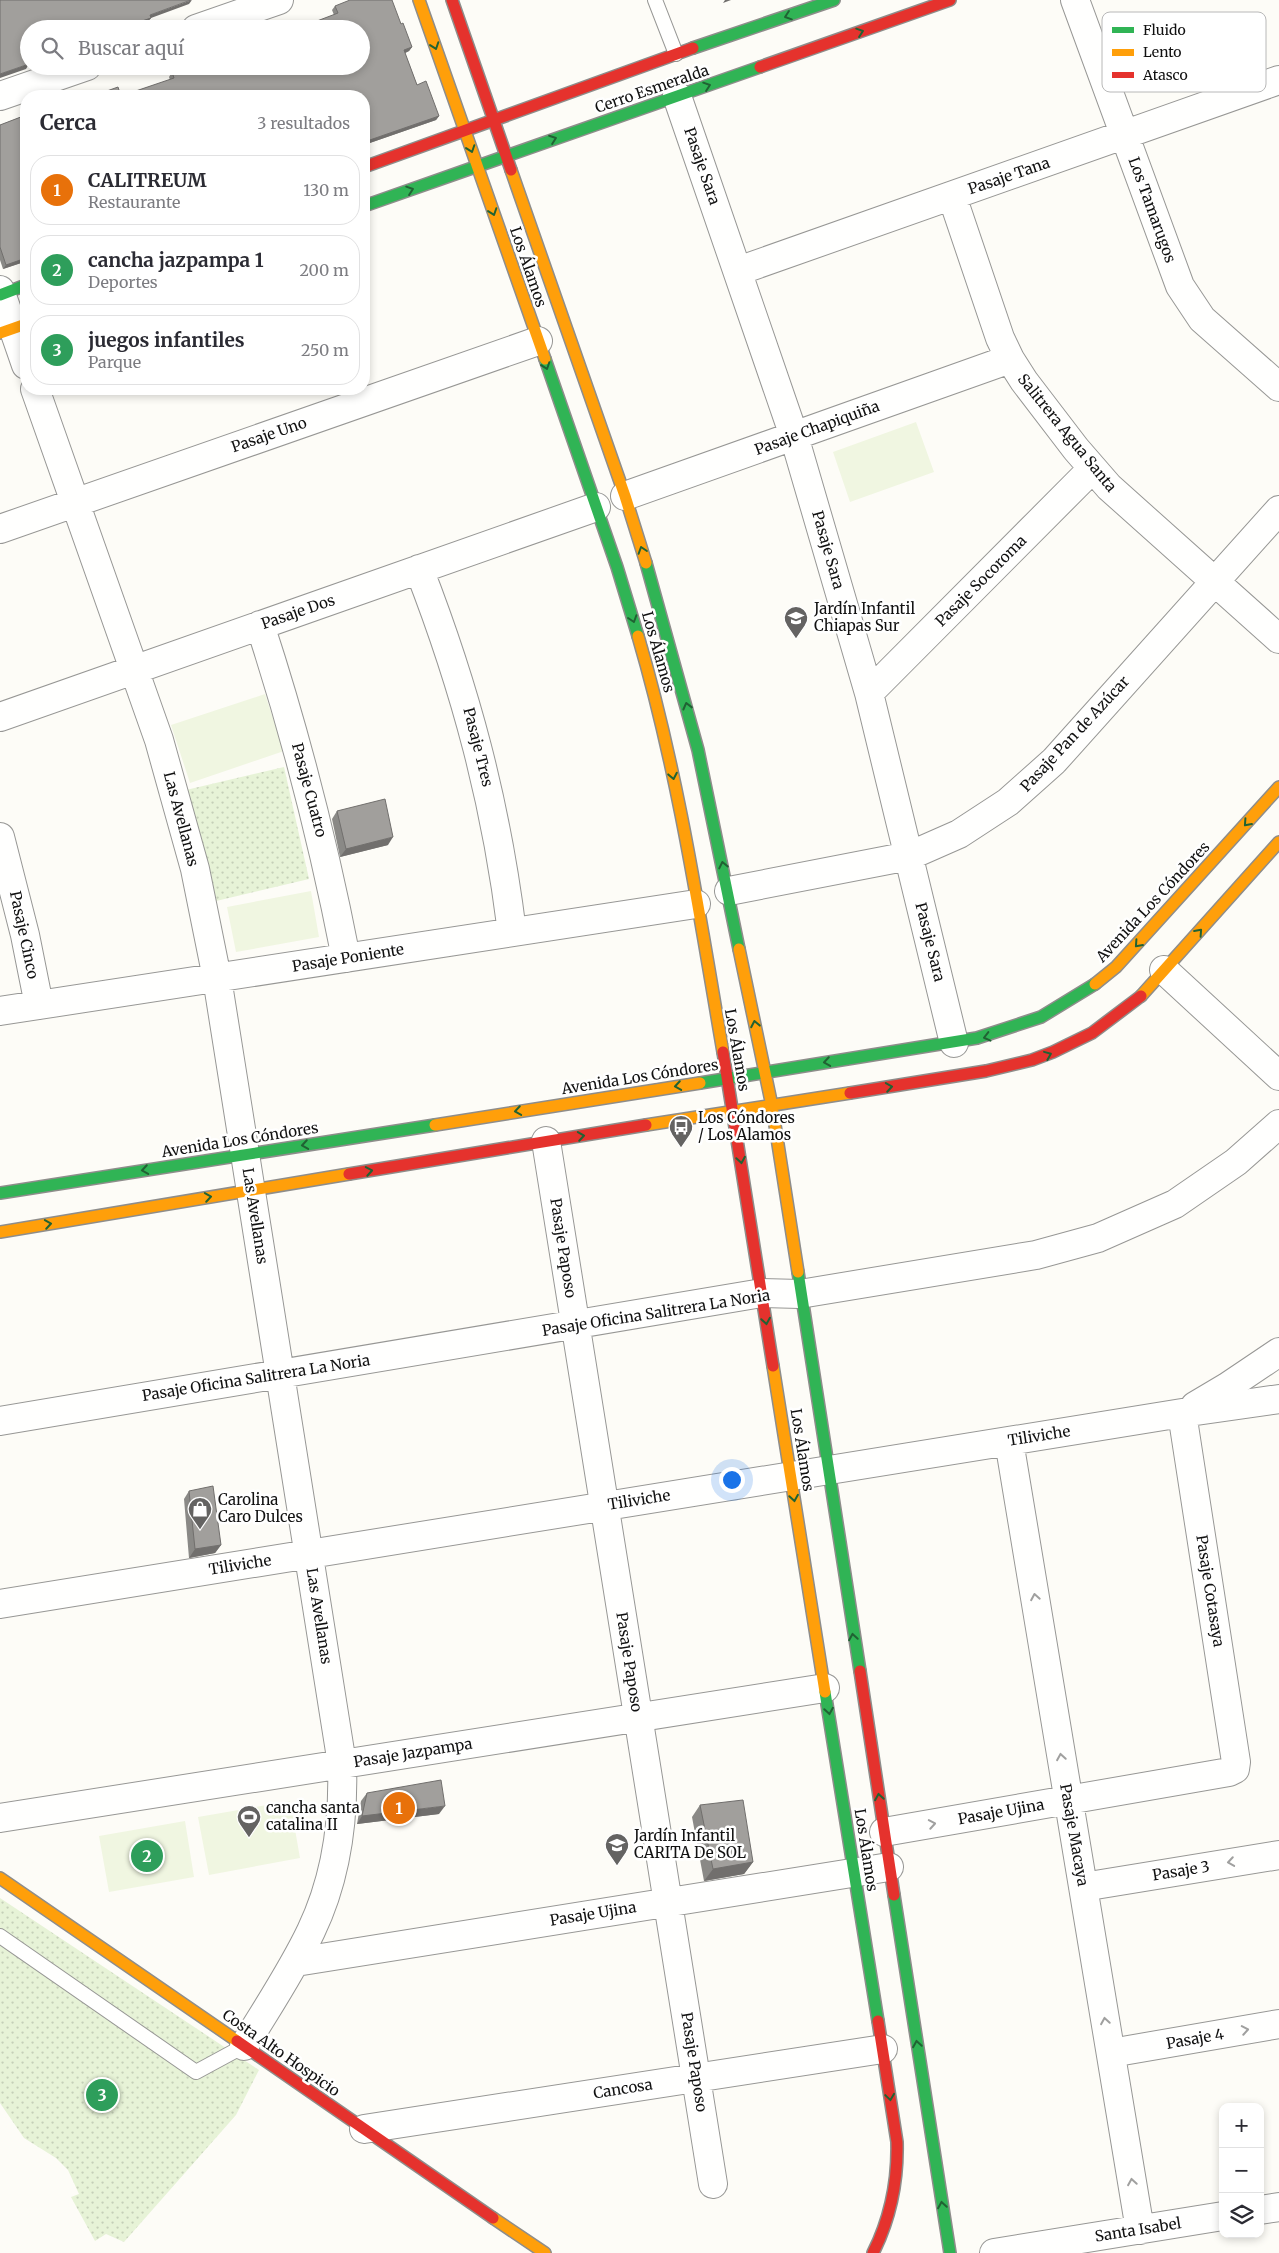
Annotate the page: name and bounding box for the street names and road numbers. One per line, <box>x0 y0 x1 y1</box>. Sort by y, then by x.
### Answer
street label: Cerro Esmeralda <box>592 60 711 117</box>
street label: Pasaje Sara <box>680 125 725 207</box>
street label: Pasaje Tana <box>965 153 1052 198</box>
street label: Los Tamarugos <box>1125 154 1180 265</box>
street label: Los Álamos <box>506 224 552 309</box>
street label: Salitrera Agua Santa <box>1014 370 1121 496</box>
street label: Pasaje Chapiquiña <box>752 396 882 459</box>
street label: Pasaje Uno <box>229 413 309 456</box>
street label: Pasaje Sara <box>808 508 849 591</box>
street label: Pasaje Socoroma <box>931 531 1030 630</box>
street label: Pasaje Dos <box>258 590 337 633</box>
street label: Los Álamos <box>638 609 680 695</box>
street label: Pasaje Pan de Azúcar <box>1016 672 1133 795</box>
street label: Pasaje Tres <box>459 705 498 788</box>
street label: Pasaje Cuatro <box>288 741 331 839</box>
street label: Las Avellanas <box>160 769 203 868</box>
street label: Avenida Los Cóndores <box>1091 837 1214 967</box>
street label: Pasaje Cinco <box>6 889 43 981</box>
street label: Pasaje Sara <box>911 900 949 983</box>
street label: Pasaje Poniente <box>291 939 405 976</box>
street label: Los Álamos <box>721 1007 755 1093</box>
street label: Avenida Los Cóndores <box>559 1055 720 1098</box>
street label: Avenida Los Cóndores <box>159 1118 320 1161</box>
street label: Las Avellanas <box>238 1166 272 1265</box>
street label: Pasaje Paposo <box>546 1197 581 1299</box>
street label: Pasaje Oficina Salitrera La Noria <box>541 1285 771 1340</box>
street label: Pasaje Oficina Salitrera La Noria <box>141 1350 371 1405</box>
street label: Los Álamos <box>787 1407 819 1493</box>
street label: Tiliviche <box>1006 1421 1072 1450</box>
street label: Tiliviche <box>606 1485 672 1514</box>
street label: Pasaje Cotasaya <box>1192 1533 1229 1648</box>
street label: Tiliviche <box>207 1550 273 1579</box>
street label: Las Avellanas <box>302 1566 336 1665</box>
street label: Pasaje Paposo <box>612 1611 647 1713</box>
street label: Pasaje Jazpampa <box>352 1734 474 1771</box>
street label: Pasaje Macaya <box>1056 1782 1093 1888</box>
street label: Pasaje Ujina <box>956 1795 1046 1828</box>
street label: Los Álamos <box>851 1807 883 1893</box>
street label: Pasaje 3 <box>1151 1857 1211 1884</box>
street label: Pasaje Ujina <box>548 1897 637 1930</box>
street label: Costa Alto Hospicio <box>219 2005 344 2100</box>
street label: Pasaje Paposo <box>677 2011 712 2113</box>
street label: Pasaje 4 <box>1165 2024 1225 2053</box>
street label: Cancosa <box>592 2074 654 2103</box>
street label: Santa Isabel <box>1093 2213 1183 2246</box>

